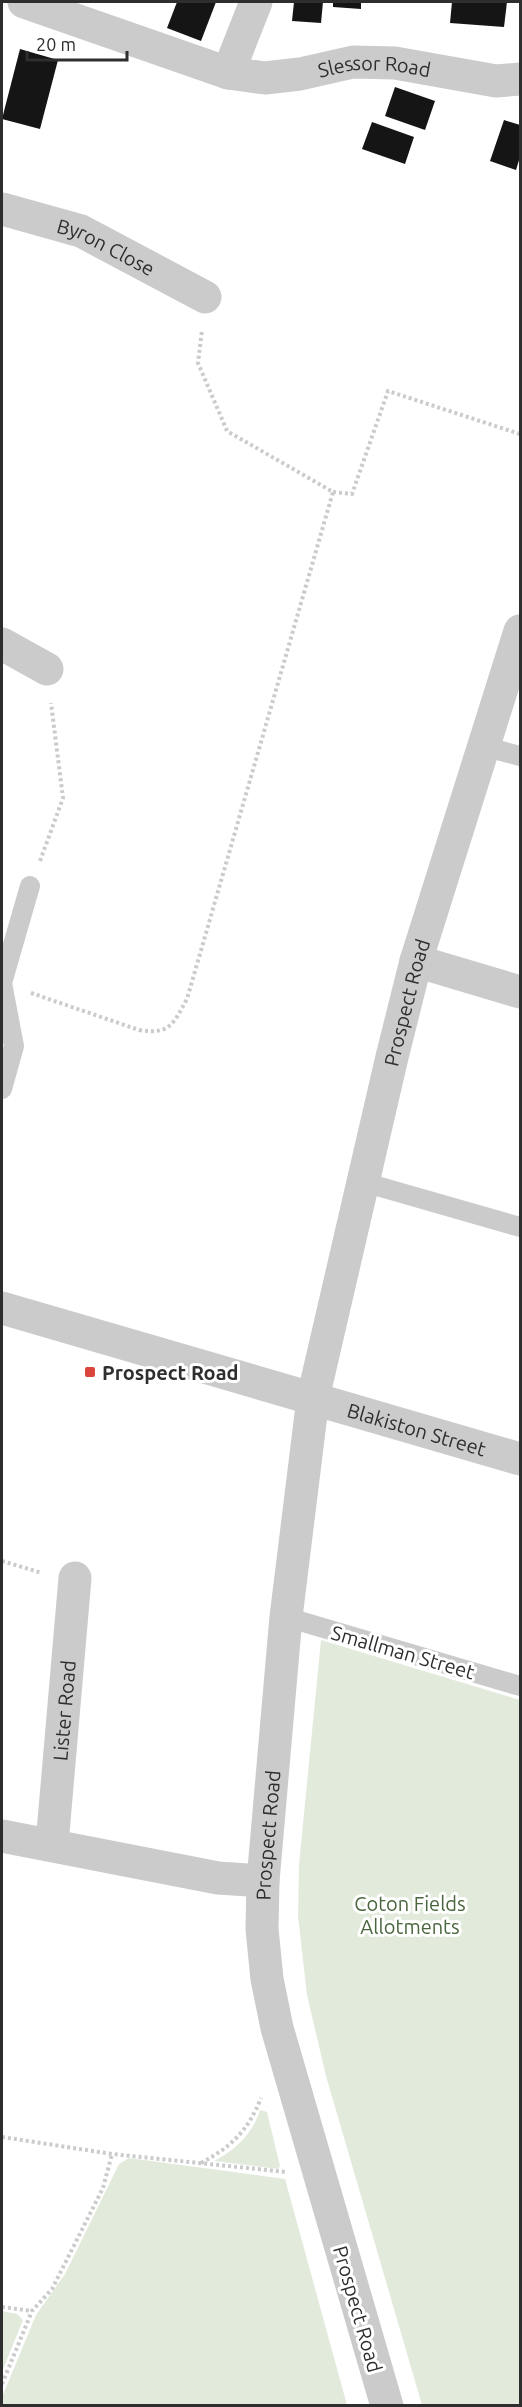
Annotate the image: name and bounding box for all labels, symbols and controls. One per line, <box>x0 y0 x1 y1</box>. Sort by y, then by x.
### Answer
scale bar <box>27 24 128 62</box>
text: 20 m <box>36 34 76 54</box>
street label: Slessor Road <box>315 50 433 81</box>
street label: Byron Close <box>55 213 159 280</box>
street label: Prospect Road <box>379 936 434 1068</box>
place label: Prospect Road <box>102 1361 239 1384</box>
marker: Prospect Road <box>83 1365 97 1379</box>
street label: Blakiston Street <box>345 1398 489 1460</box>
street label: Smallman Street <box>329 1621 477 1683</box>
street label: Lister Road <box>48 1659 79 1762</box>
street label: Prospect Road <box>251 1769 284 1900</box>
park label: Coton Fields Allotments <box>354 1892 466 1938</box>
street label: Prospect Road <box>329 2243 387 2375</box>

